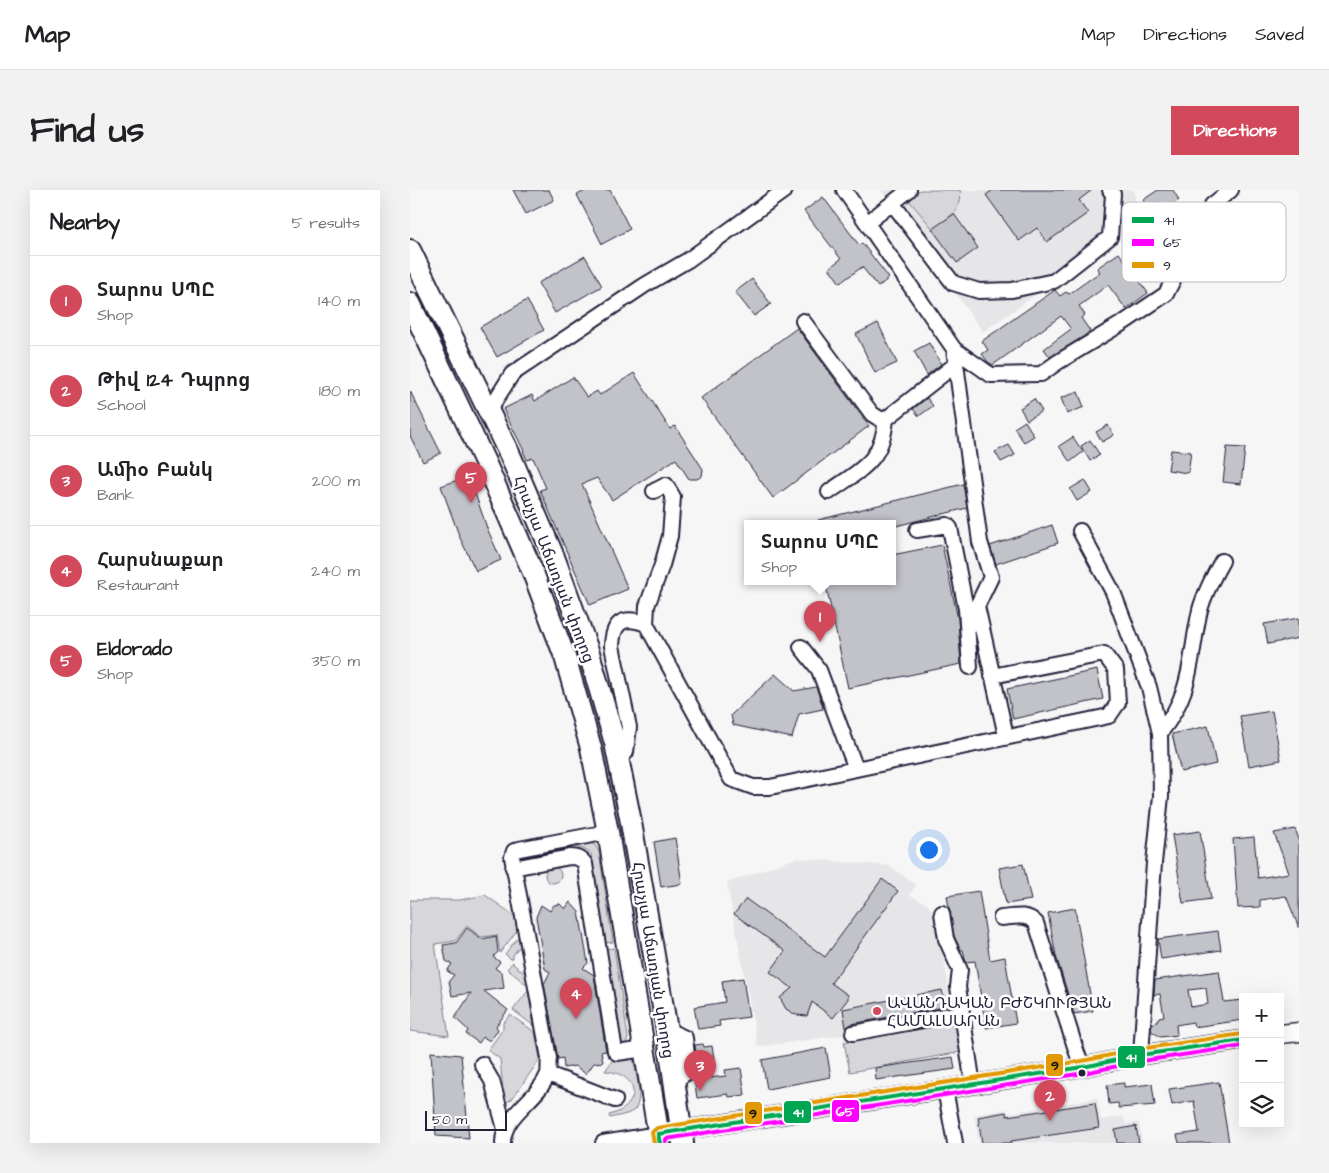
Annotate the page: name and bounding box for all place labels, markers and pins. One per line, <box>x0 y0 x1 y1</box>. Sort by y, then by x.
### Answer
pin: 5 <box>455 462 487 503</box>
pin: 1 <box>804 601 836 642</box>
pin: 4 <box>560 978 592 1019</box>
place label: ԱՎԱՆԴԱԿԱՆ ԲԺՇԿՈՒԹՅԱՆ ՀԱՄԱԼՍԱՐԱՆ <box>887 992 1112 1032</box>
marker: ԱՎԱՆԴԱԿԱՆ ԲԺՇԿՈՒԹՅԱՆ ՀԱՄԱԼՍԱՐԱՆ <box>871 1005 883 1017</box>
pin: 3 <box>684 1050 716 1091</box>
unlabelled marker <box>1077 1068 1087 1078</box>
pin: 2 <box>1034 1080 1066 1121</box>

